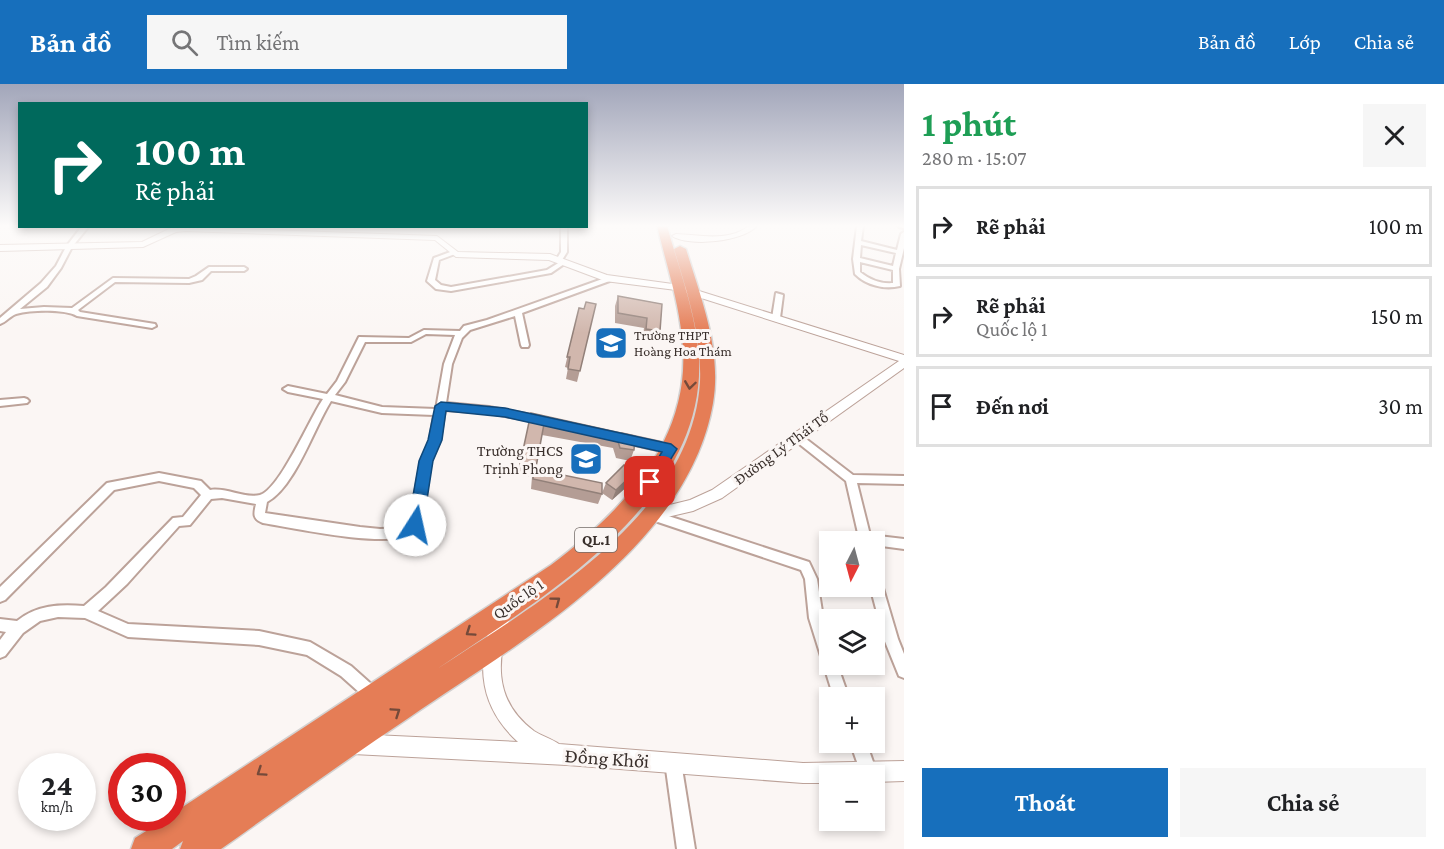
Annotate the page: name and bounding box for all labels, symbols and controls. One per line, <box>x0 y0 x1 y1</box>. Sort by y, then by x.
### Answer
search box <box>147 15 567 69</box>
icon: search <box>168 26 201 59</box>
text: Bản đồ <box>30 27 111 58</box>
text: Tìm kiếm <box>216 30 300 55</box>
text: Bản đồ <box>1198 30 1256 54</box>
text: Lớp <box>1289 30 1321 54</box>
text: Chia sẻ <box>1354 30 1414 54</box>
text: 1 phút <box>922 104 1016 144</box>
button: close <box>1363 104 1426 167</box>
icon: right <box>36 126 114 204</box>
text: 100 m <box>135 127 245 174</box>
text: 280 m · 15:07 <box>922 147 1026 169</box>
text: Rẽ phải <box>135 176 215 206</box>
icon: right <box>925 210 958 243</box>
text: Rẽ phải <box>976 214 1045 239</box>
text: 100 m <box>1369 214 1423 239</box>
text: Rẽ phải <box>976 293 1045 318</box>
icon: right <box>925 300 958 333</box>
text: 150 m <box>1371 304 1423 329</box>
text: Quốc lộ 1 <box>976 318 1048 340</box>
school or university icon: Trường THPT Hoàng Hoa Thám <box>593 325 629 361</box>
place label: Trường THPT Hoàng Hoa Thám <box>634 327 732 359</box>
one-way arrow <box>685 381 697 390</box>
icon: arrive <box>925 390 958 423</box>
text: Đến nơi <box>976 394 1049 419</box>
text: 30 m <box>1378 394 1423 419</box>
street label: Đường Lý Thái Tổ <box>731 408 832 489</box>
school or university icon: Trường THCS Trịnh Phong <box>568 441 604 477</box>
place label: Trường THCS Trịnh Phong <box>477 442 563 478</box>
pin <box>624 456 675 507</box>
icon: arrive <box>633 465 666 498</box>
position arrow <box>383 493 447 557</box>
road number: QL.1 <box>575 528 617 552</box>
north arrow <box>819 531 885 597</box>
map controls <box>819 531 885 831</box>
street label: Quốc lộ 1 <box>490 576 547 623</box>
one-way arrow <box>550 597 561 608</box>
button: layers <box>819 609 885 675</box>
one-way arrow <box>465 625 476 636</box>
button: + <box>819 687 885 753</box>
one-way arrow <box>389 708 400 719</box>
street label: Đồng Khởi <box>564 744 650 773</box>
speed limit sign: 30 <box>108 753 186 831</box>
one-way arrow <box>257 765 268 776</box>
button: − <box>819 765 885 831</box>
text: 24 <box>41 768 73 801</box>
button: Thoát <box>922 768 1168 837</box>
button: Chia sẻ <box>1180 768 1426 837</box>
text: km/h <box>41 799 73 815</box>

